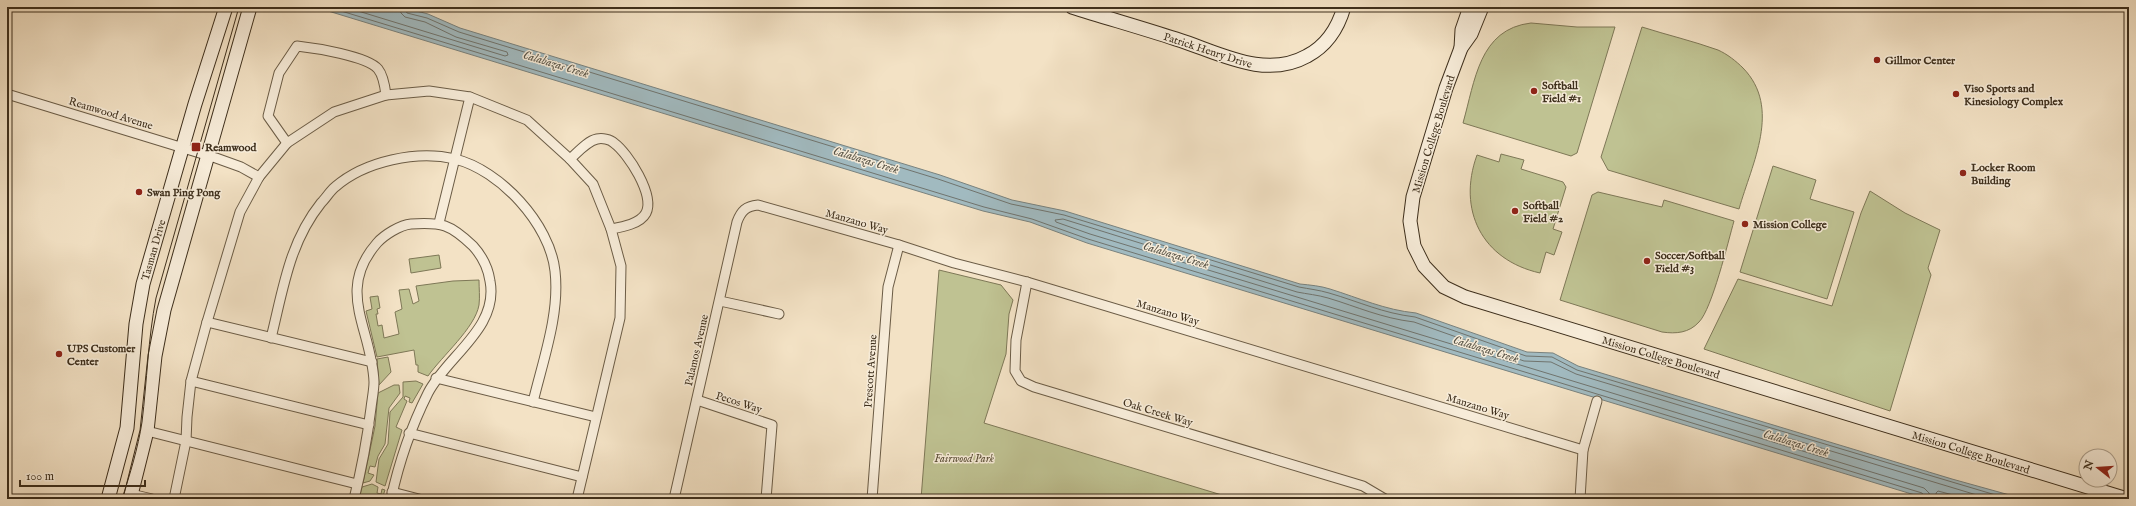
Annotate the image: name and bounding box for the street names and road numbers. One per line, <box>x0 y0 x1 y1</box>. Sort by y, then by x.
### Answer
street label: Patrick Henry Drive <box>1162 30 1254 72</box>
street label: Mission College Boulevard <box>1409 73 1459 195</box>
street label: Reamwood Avenue <box>67 94 155 133</box>
street label: Manzano Way <box>824 206 890 238</box>
street label: Tasman Drive <box>139 218 169 282</box>
street label: Manzano Way <box>1135 297 1201 329</box>
street label: Palamos Avenue <box>682 313 712 387</box>
street label: Mission College Boulevard <box>1600 333 1722 383</box>
street label: Prescott Avenue <box>861 334 881 408</box>
street label: Pecos Way <box>714 389 764 417</box>
street label: Manzano Way <box>1445 391 1511 423</box>
street label: Oak Creek Way <box>1121 396 1195 430</box>
street label: Mission College Boulevard <box>1910 428 2032 478</box>

